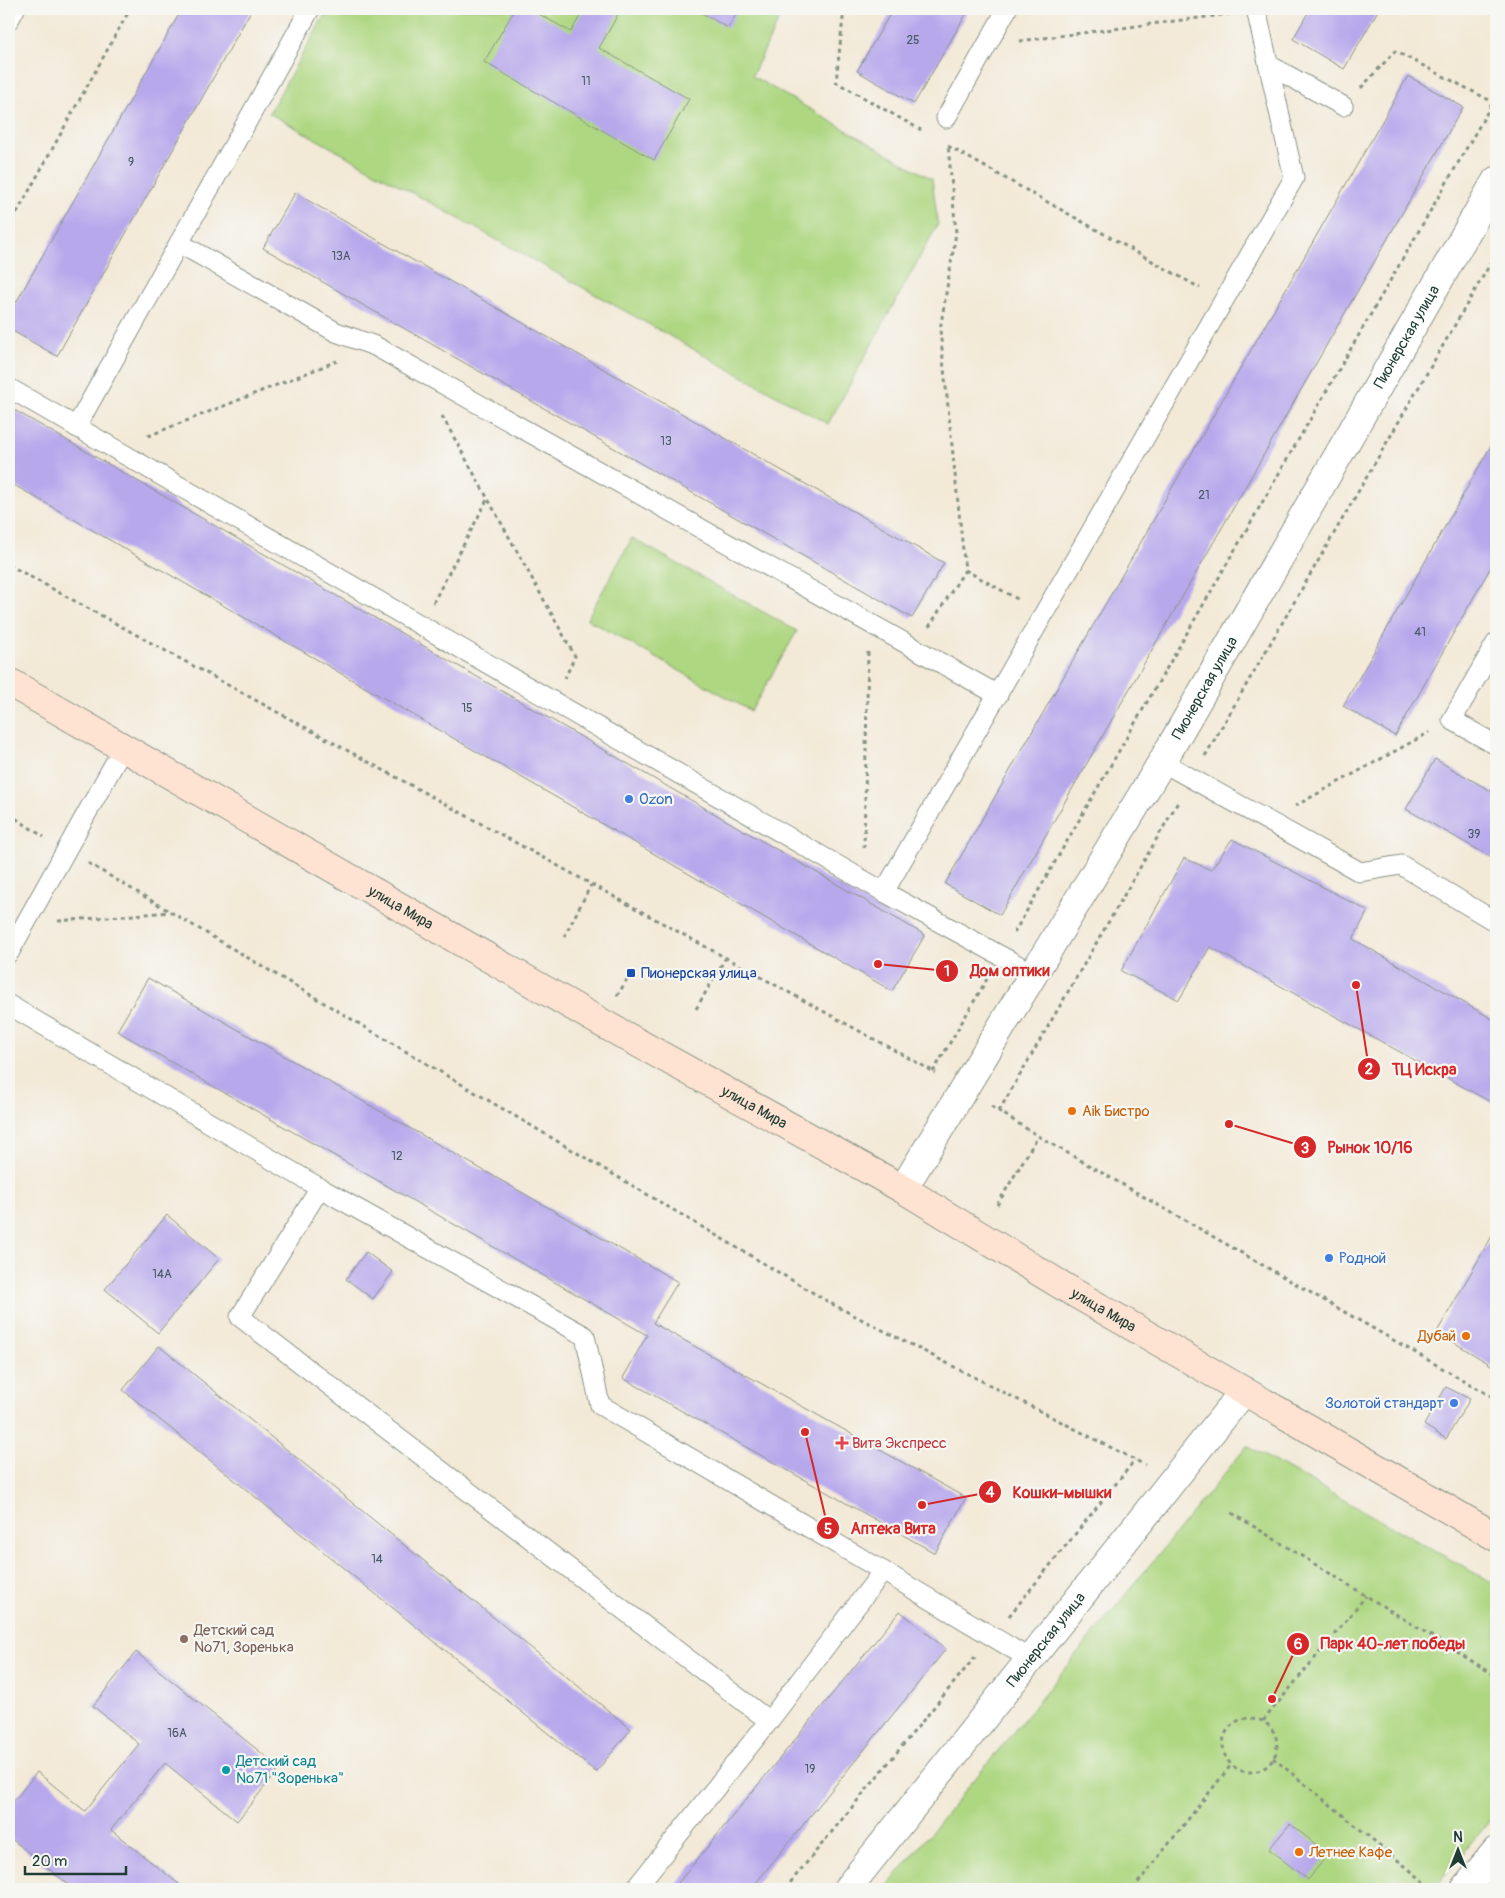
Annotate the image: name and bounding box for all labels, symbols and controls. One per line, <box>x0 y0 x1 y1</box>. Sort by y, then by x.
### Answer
house number: 25 <box>906 33 920 48</box>
house number: 11 <box>581 74 591 89</box>
house number: 9 <box>128 155 134 170</box>
house number: 13А <box>331 249 351 264</box>
street label: Пионерская улица <box>1370 282 1444 392</box>
house number: 13 <box>660 434 672 449</box>
house number: 21 <box>1198 488 1210 503</box>
house number: 41 <box>1414 625 1426 640</box>
street label: Пионерская улица <box>1168 633 1242 743</box>
house number: 15 <box>461 701 473 716</box>
place label: Ozon <box>639 790 673 809</box>
marker: Ozon <box>623 793 635 805</box>
house number: 39 <box>1468 827 1480 842</box>
street label: улица Мира <box>364 881 437 934</box>
callout: Дом оптики <box>935 955 1059 986</box>
text: Дом оптики <box>969 961 1051 981</box>
text: 1 <box>944 962 950 981</box>
place label: Пионерская улица <box>641 964 757 983</box>
marker: Пионерская улица <box>625 967 637 979</box>
callout: ТЦ Искра <box>1357 1054 1467 1085</box>
text: 2 <box>1365 1060 1373 1079</box>
text: ТЦ Искра <box>1391 1060 1457 1080</box>
street label: улица Мира <box>717 1081 790 1133</box>
place label: Aik Бистро <box>1082 1102 1150 1121</box>
marker: Aik Бистро <box>1066 1105 1078 1117</box>
callout: Рынок 10/16 <box>1292 1132 1422 1163</box>
text: Рынок 10/16 <box>1327 1138 1413 1158</box>
text: 3 <box>1301 1139 1309 1158</box>
house number: 12 <box>391 1149 403 1164</box>
place label: Родной <box>1339 1249 1386 1268</box>
marker: Родной <box>1323 1252 1335 1264</box>
house number: 14А <box>152 1267 172 1282</box>
street label: улица Мира <box>1067 1283 1139 1337</box>
place label: Дубай <box>1417 1327 1456 1346</box>
marker: Дубай <box>1460 1330 1472 1342</box>
place label: Золотой стандарт <box>1325 1394 1444 1413</box>
marker: Золотой стандарт <box>1448 1397 1460 1409</box>
place label: Вита Экспресс <box>852 1434 947 1453</box>
marker: Вита Экспресс <box>836 1437 848 1449</box>
callout: Кошки-мышки <box>978 1477 1122 1508</box>
text: 4 <box>986 1483 995 1502</box>
text: Кошки-мышки <box>1013 1483 1112 1503</box>
callout: Аптека Вита <box>815 1513 946 1544</box>
text: Аптека Вита <box>850 1519 936 1539</box>
text: 5 <box>824 1520 832 1539</box>
house number: 14 <box>371 1552 383 1567</box>
street label: Пионерская улица <box>1003 1589 1090 1691</box>
place label: Детский сад №71, Зоренька <box>193 1621 294 1657</box>
callout: Парк 40-лет победы <box>1285 1628 1475 1659</box>
marker: Детский сад №71, Зоренька <box>178 1633 190 1645</box>
text: Парк 40-лет победы <box>1321 1634 1465 1654</box>
text: 6 <box>1294 1635 1303 1654</box>
house number: 16А <box>167 1726 187 1741</box>
place label: Детский сад №71 "Зоренька" <box>235 1752 344 1788</box>
house number: 19 <box>805 1762 815 1777</box>
marker: Детский сад №71 "Зоренька" <box>220 1764 232 1776</box>
north arrow <box>1432 1826 1482 1876</box>
text: N <box>1453 1829 1463 1846</box>
scale bar <box>25 1843 126 1875</box>
place label: Летнее Кафе <box>1308 1843 1393 1862</box>
marker: Летнее Кафе <box>1293 1846 1305 1858</box>
text: 20 m <box>32 1852 67 1871</box>

